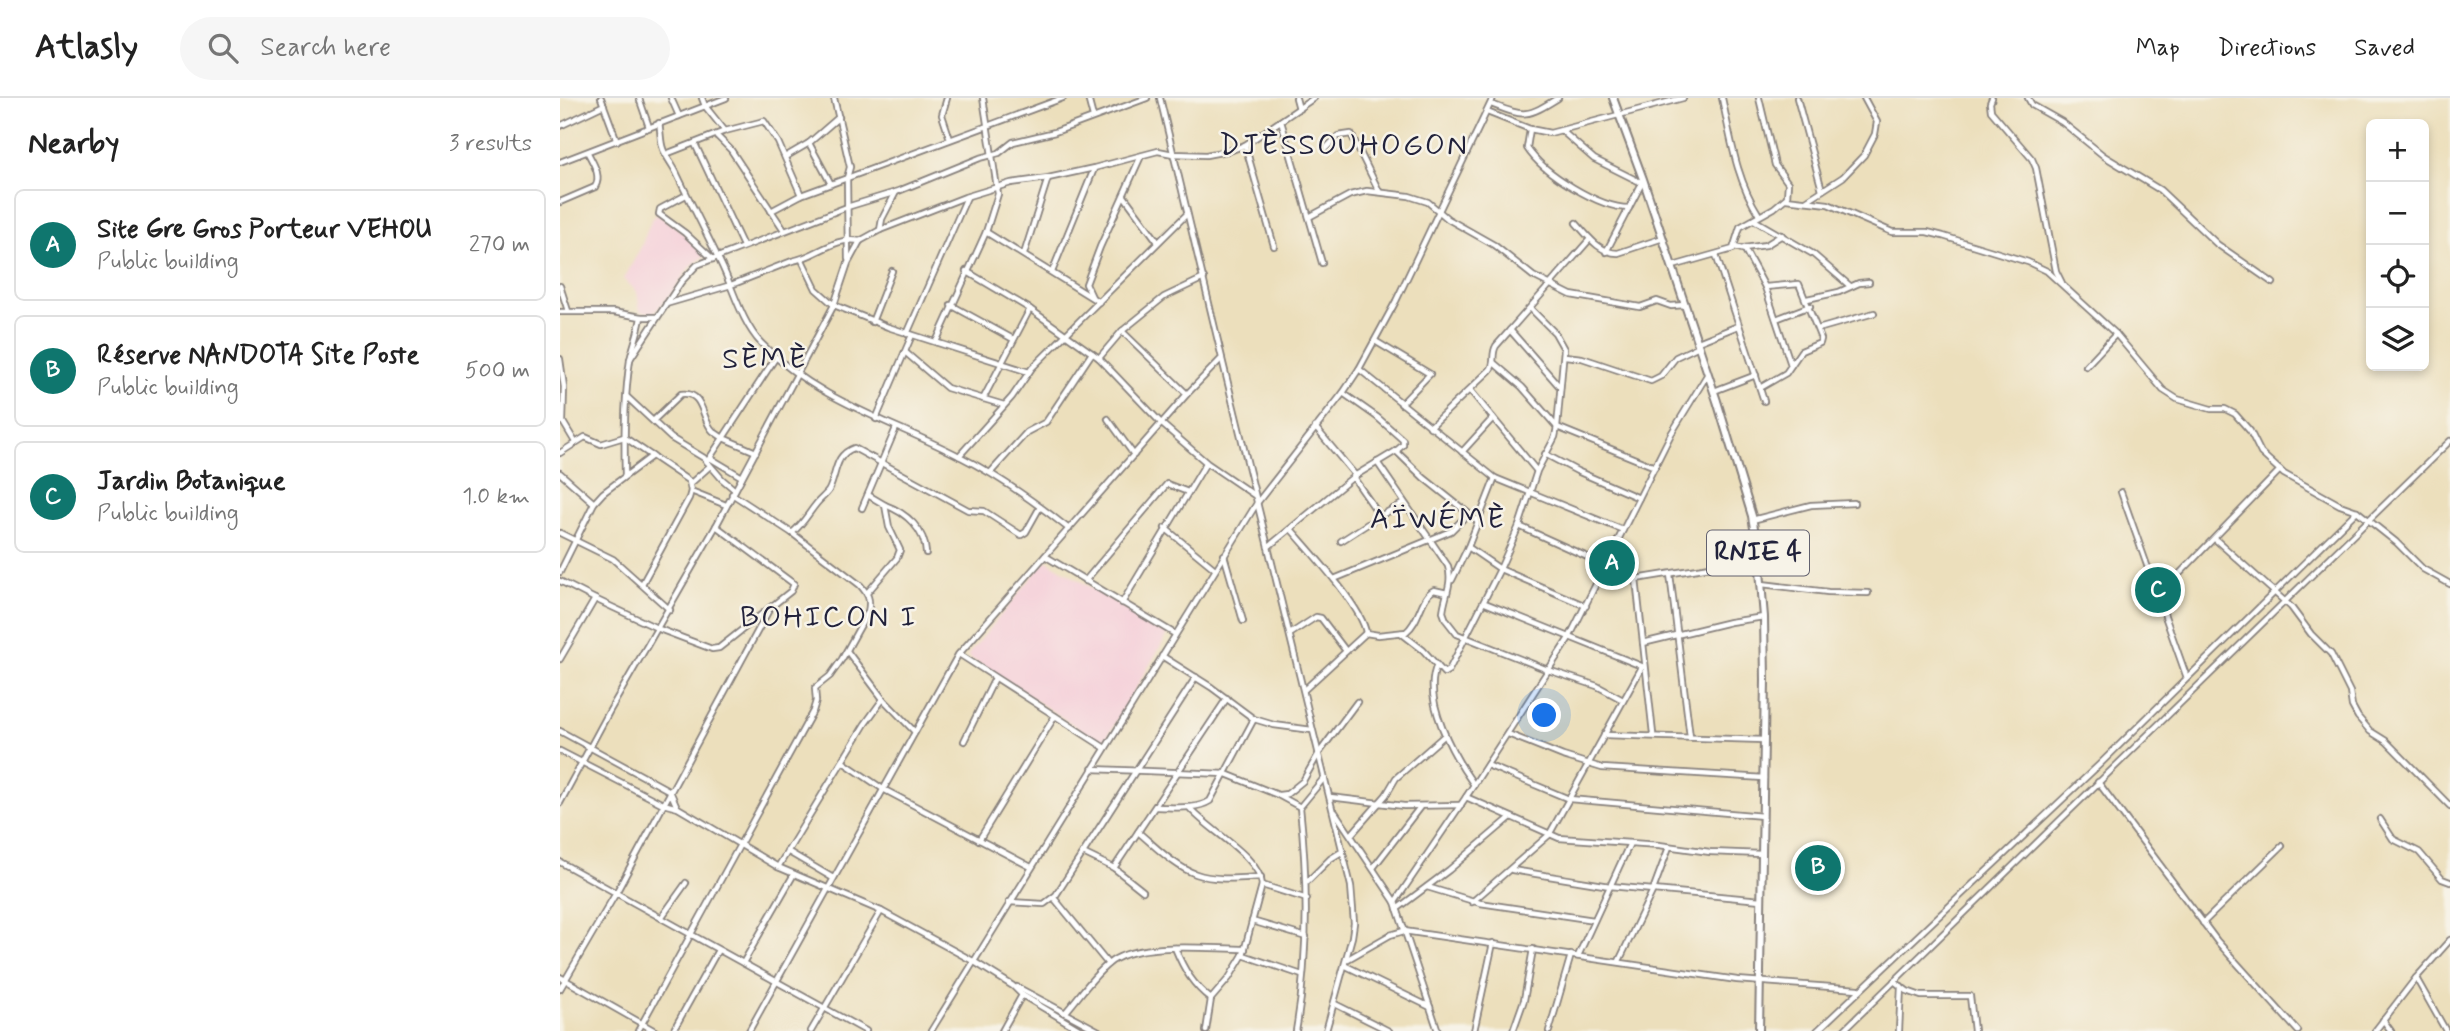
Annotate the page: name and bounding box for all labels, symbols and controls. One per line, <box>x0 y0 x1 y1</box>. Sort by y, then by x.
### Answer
search box <box>180 17 670 80</box>
text: Atlasly <box>35 26 138 70</box>
icon: search <box>204 29 242 67</box>
text: Search here <box>260 31 391 65</box>
text: Map <box>2136 33 2180 64</box>
text: Directions <box>2218 33 2316 64</box>
text: Saved <box>2354 33 2415 64</box>
map controls <box>2366 119 2429 371</box>
button: + <box>2366 119 2429 182</box>
text: Nearby <box>28 124 119 163</box>
district label: DJÈSSOUHOGON <box>1219 126 1469 165</box>
text: 3 results <box>449 129 532 159</box>
button: − <box>2366 182 2429 245</box>
text: Site Gre Gros Porteur VEHOU <box>97 213 432 247</box>
text: A <box>45 230 61 260</box>
text: 270 m <box>469 230 530 260</box>
button: locate <box>2366 245 2429 308</box>
text: Public building <box>97 247 239 277</box>
button: layers <box>2366 308 2429 371</box>
text: Réserve NANDOTA Site Poste <box>97 339 419 373</box>
district label: SÈMÈ <box>722 340 808 379</box>
text: B <box>46 356 60 386</box>
text: 500 m <box>465 356 530 386</box>
text: Public building <box>97 373 239 403</box>
text: Jardin Botanique <box>97 465 286 499</box>
text: C <box>45 482 61 512</box>
text: 1.0 km <box>462 482 530 512</box>
text: Public building <box>97 499 239 529</box>
district label: AÏWÉMÈ <box>1370 500 1506 539</box>
road number: RNIE 4 <box>1707 530 1809 575</box>
pin: A <box>1589 537 1635 589</box>
pin: C <box>2135 564 2181 616</box>
district label: BOHICON I <box>740 598 918 637</box>
your location <box>1527 698 1561 732</box>
pin: B <box>1795 842 1841 894</box>

